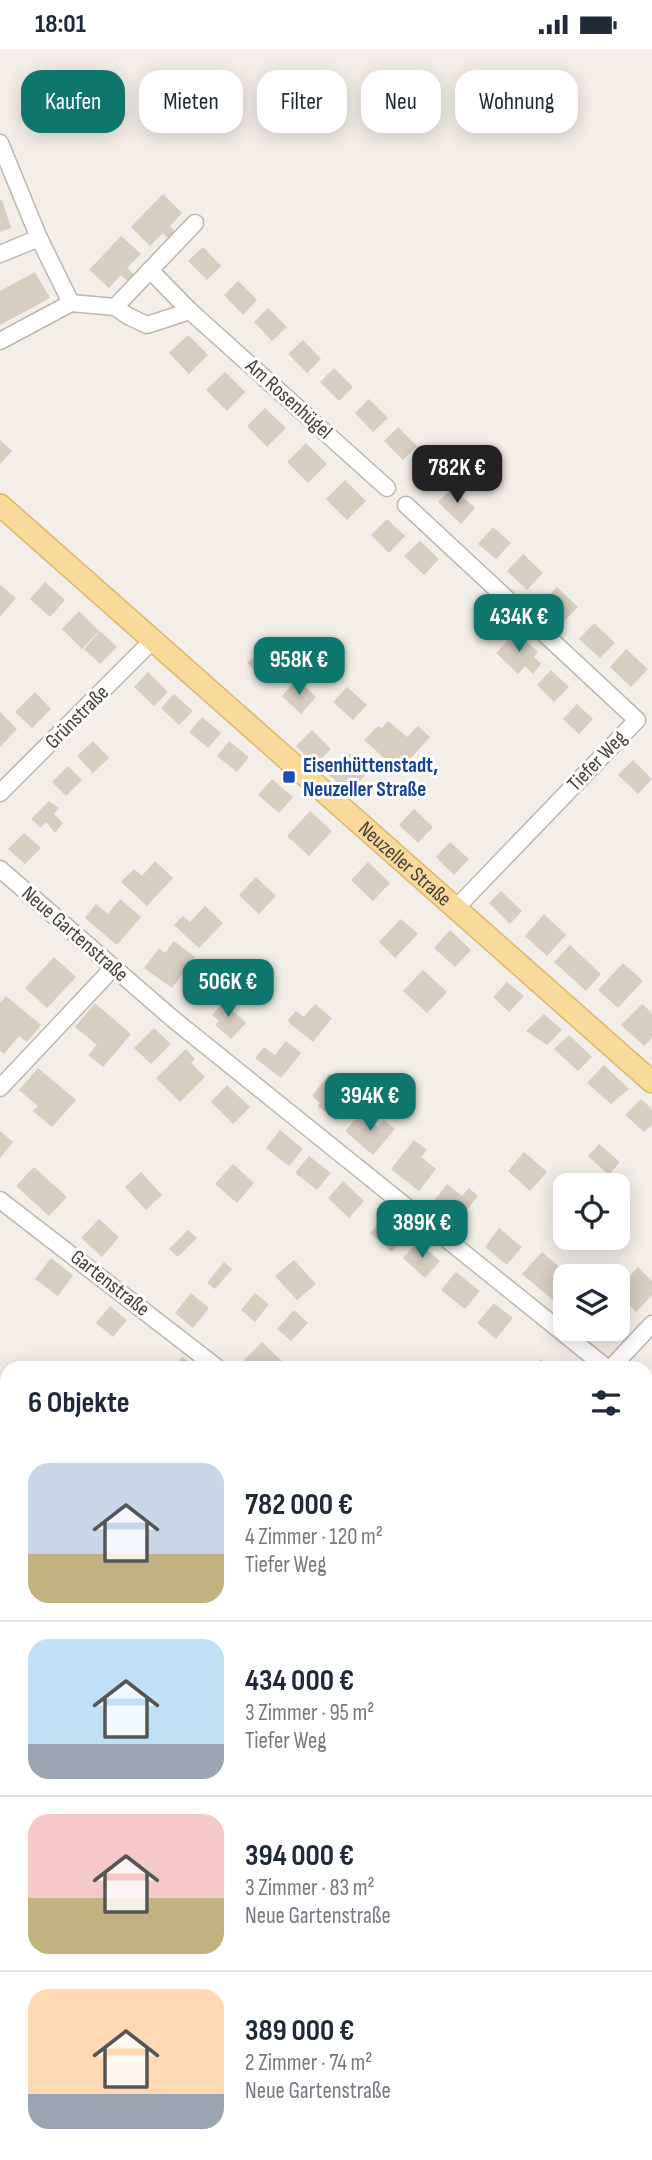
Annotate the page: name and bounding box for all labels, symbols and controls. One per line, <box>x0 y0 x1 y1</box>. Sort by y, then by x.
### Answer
text: 18:01 <box>35 9 86 40</box>
chip: Kaufen <box>21 70 125 133</box>
chip: Mieten <box>139 70 243 133</box>
chip: Filter <box>257 70 347 133</box>
chip: Neu <box>361 70 441 133</box>
chip: Wohnung <box>455 70 578 133</box>
street label: Am Rosenhügel <box>240 353 337 444</box>
pin: 782K € <box>400 445 514 505</box>
text: 782K € <box>428 454 486 482</box>
pin: 434K € <box>462 595 576 654</box>
text: 434K € <box>490 603 548 631</box>
pin: 958K € <box>242 637 356 697</box>
text: 958K € <box>270 646 328 674</box>
street label: Grünstraße <box>40 680 114 754</box>
street label: Tiefer Weg <box>562 726 632 796</box>
place label: Eisenhüttenstadt, Neuzeller Straße <box>303 753 438 802</box>
marker: Eisenhüttenstadt, Neuzeller Straße <box>281 769 297 785</box>
street label: Neuzeller Straße <box>353 816 457 911</box>
street label: Neue Gartenstraße <box>17 881 133 987</box>
pin: 506K € <box>171 960 285 1019</box>
text: 506K € <box>199 968 257 996</box>
pin: 394K € <box>313 1073 427 1133</box>
text: 394K € <box>341 1082 399 1110</box>
map controls <box>553 1173 630 1341</box>
button: locate <box>553 1173 630 1250</box>
pin: 389K € <box>365 1201 479 1260</box>
text: 389K € <box>393 1209 451 1237</box>
street label: Gartenstraße <box>66 1244 154 1322</box>
button: layers <box>553 1264 630 1341</box>
icon: filters <box>587 1384 625 1422</box>
text: 6 Objekte <box>28 1385 130 1421</box>
text: 782 000 € <box>245 1487 353 1523</box>
icon: home <box>84 1491 168 1575</box>
text: 4 Zimmer · 120 m² <box>245 1523 383 1551</box>
text: Tiefer Weg <box>245 1551 327 1579</box>
text: 434 000 € <box>245 1663 354 1699</box>
icon: home <box>84 1667 168 1751</box>
text: 3 Zimmer · 95 m² <box>245 1699 374 1727</box>
text: Tiefer Weg <box>245 1727 327 1755</box>
text: 394 000 € <box>245 1838 354 1874</box>
icon: home <box>84 1842 168 1926</box>
text: 3 Zimmer · 83 m² <box>245 1874 375 1902</box>
text: Neue Gartenstraße <box>245 1902 391 1930</box>
text: 389 000 € <box>245 2013 354 2049</box>
icon: home <box>84 2017 168 2101</box>
text: 2 Zimmer · 74 m² <box>245 2049 372 2077</box>
text: Neue Gartenstraße <box>245 2077 391 2105</box>

